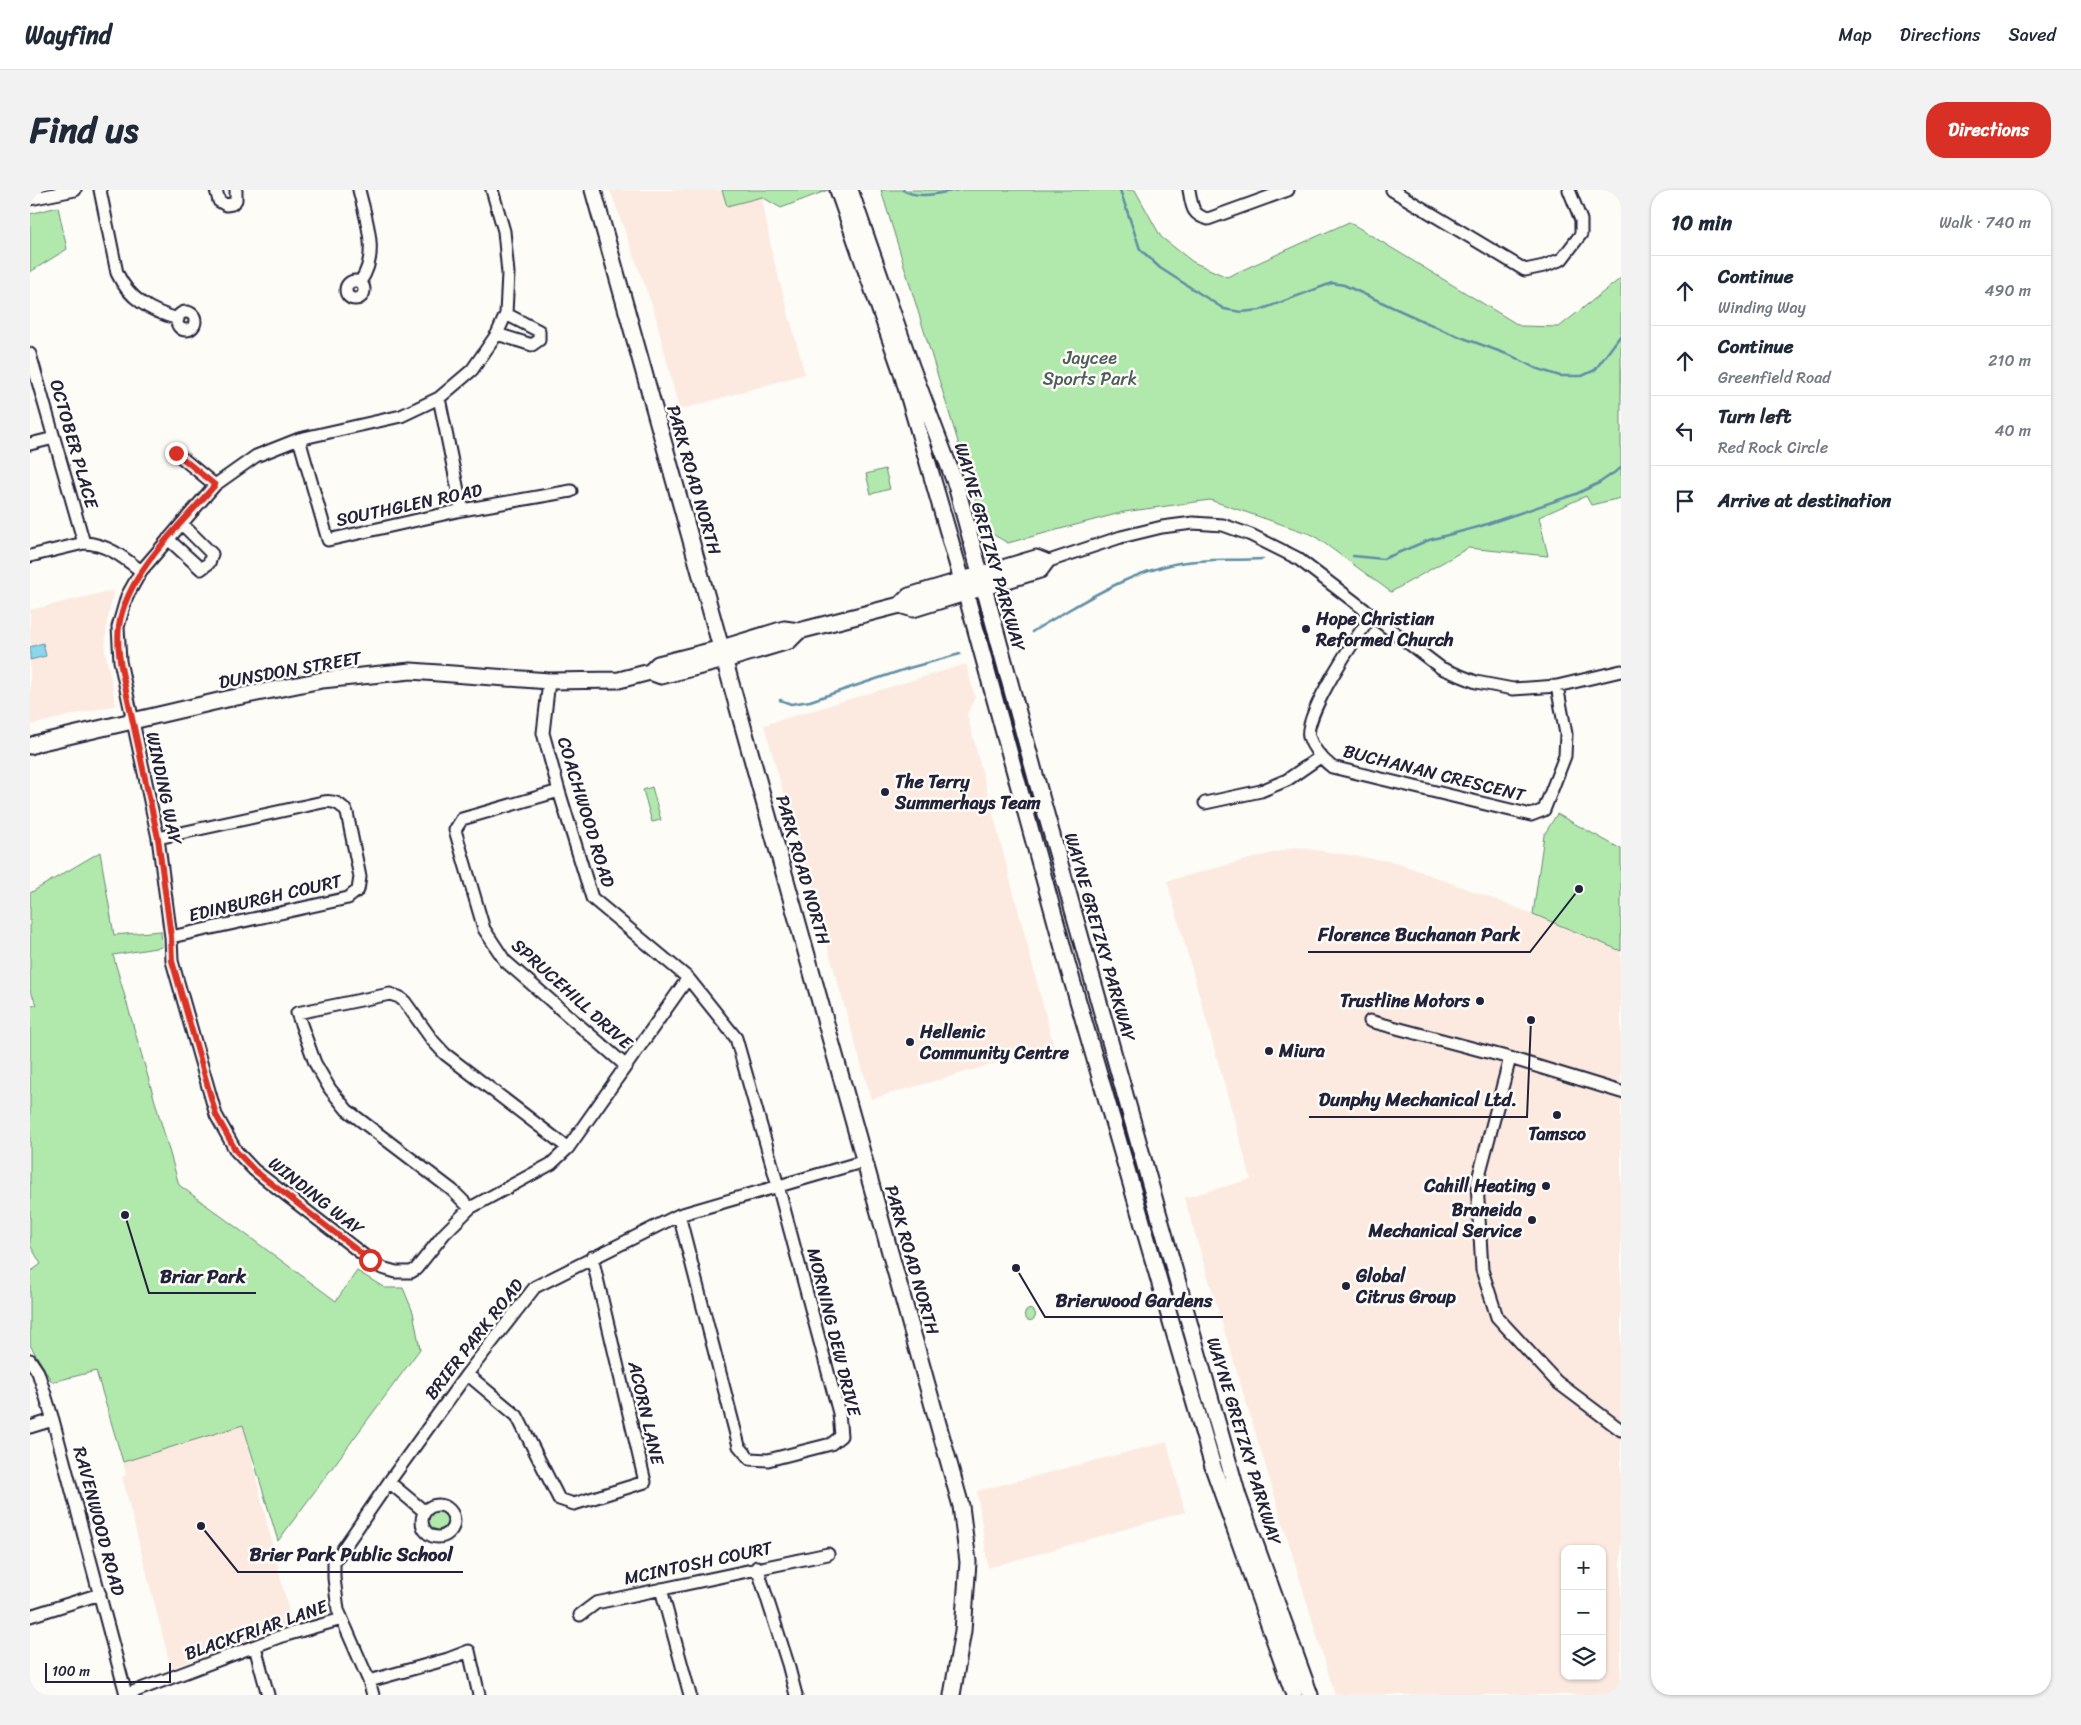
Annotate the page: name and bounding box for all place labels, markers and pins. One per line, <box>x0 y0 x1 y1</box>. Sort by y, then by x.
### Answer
place label: Hope Christian Reformed Church <box>1315 603 1454 656</box>
marker: Hope Christian Reformed Church <box>1300 623 1312 635</box>
place label: The Terry Summerhays Team <box>894 766 1041 819</box>
marker: The Terry Summerhays Team <box>879 786 891 798</box>
callout: Florence Buchanan Park <box>1308 918 1530 952</box>
place label: Trustline Motors <box>1340 985 1471 1017</box>
marker: Trustline Motors <box>1474 995 1486 1007</box>
place label: Hellenic Community Centre <box>919 1016 1070 1069</box>
place label: Miura <box>1278 1035 1326 1067</box>
marker: Hellenic Community Centre <box>904 1036 916 1048</box>
marker: Miura <box>1263 1045 1275 1057</box>
callout: Dunphy Mechanical Ltd. <box>1309 1083 1527 1117</box>
marker: Tamsco <box>1551 1109 1563 1121</box>
place label: Tamsco <box>1528 1118 1587 1150</box>
place label: Cahill Heating <box>1423 1170 1536 1202</box>
marker: Cahill Heating <box>1540 1180 1552 1192</box>
place label: Braneida Mechanical Service <box>1368 1194 1523 1247</box>
marker: Braneida Mechanical Service <box>1526 1214 1538 1226</box>
callout: Briar Park <box>149 1259 256 1293</box>
place label: Global Citrus Group <box>1355 1260 1456 1313</box>
marker: Global Citrus Group <box>1340 1280 1352 1292</box>
callout: Brierwood Gardens <box>1045 1283 1223 1317</box>
callout: Brier Park Public School <box>238 1538 463 1572</box>

